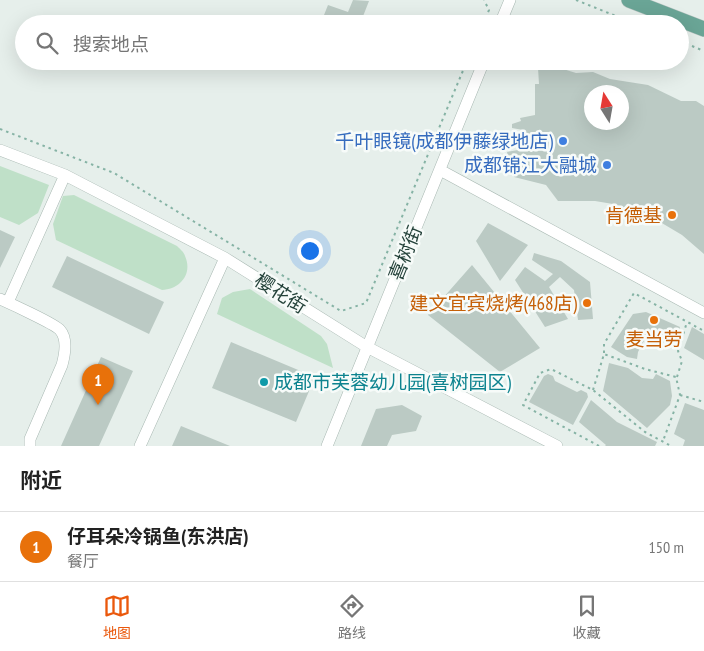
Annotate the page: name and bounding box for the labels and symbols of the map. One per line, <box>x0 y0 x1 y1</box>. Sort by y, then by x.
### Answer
north arrow <box>584 85 629 130</box>
place label: 千叶眼镜(成都伊藤绿地店) <box>335 129 554 153</box>
marker: 千叶眼镜(成都伊藤绿地店) <box>557 135 569 147</box>
place label: 成都锦江大融城 <box>464 153 597 177</box>
marker: 成都锦江大融城 <box>601 159 613 171</box>
place label: 肯德基 <box>605 203 662 227</box>
marker: 肯德基 <box>666 209 678 221</box>
street label: 喜树街 <box>383 222 427 284</box>
your location <box>297 238 323 264</box>
street label: 樱花街 <box>250 268 312 318</box>
place label: 建文宜宾烧烤(468店) <box>409 291 578 315</box>
marker: 建文宜宾烧烤(468店) <box>581 297 593 309</box>
marker: 麦当劳 <box>648 314 660 326</box>
place label: 麦当劳 <box>625 327 683 351</box>
pin: 1 <box>82 364 114 405</box>
place label: 成都市芙蓉幼儿园(喜树园区) <box>274 370 511 394</box>
marker: 成都市芙蓉幼儿园(喜树园区) <box>258 376 270 388</box>

